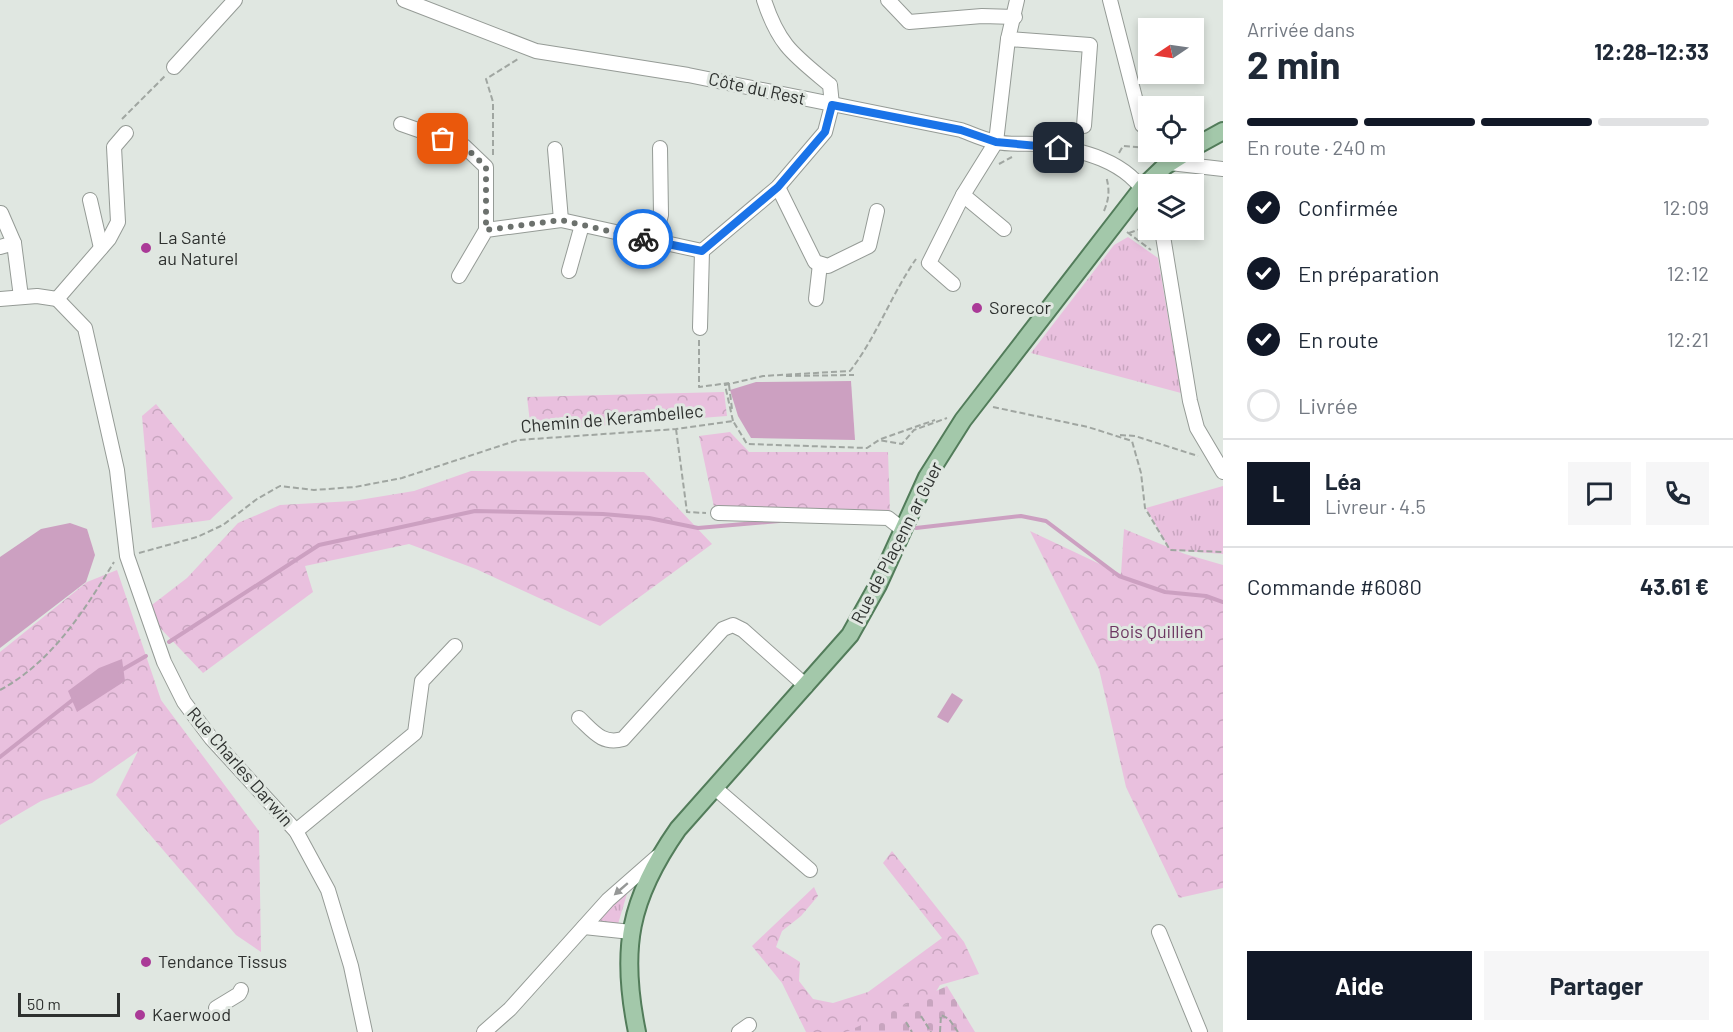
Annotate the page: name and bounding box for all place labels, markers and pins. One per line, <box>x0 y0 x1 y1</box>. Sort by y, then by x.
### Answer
pin <box>417 113 468 164</box>
pin <box>1033 122 1084 173</box>
place label: La Santé au Naturel <box>158 226 238 269</box>
marker: La Santé au Naturel <box>139 241 153 255</box>
place label: Sorecor <box>989 296 1051 318</box>
marker: Sorecor <box>970 301 984 315</box>
place label: Tendance Tissus <box>158 950 287 972</box>
marker: Tendance Tissus <box>139 955 153 969</box>
place label: Kaerwood <box>152 1003 231 1025</box>
marker: Kaerwood <box>133 1008 147 1022</box>

